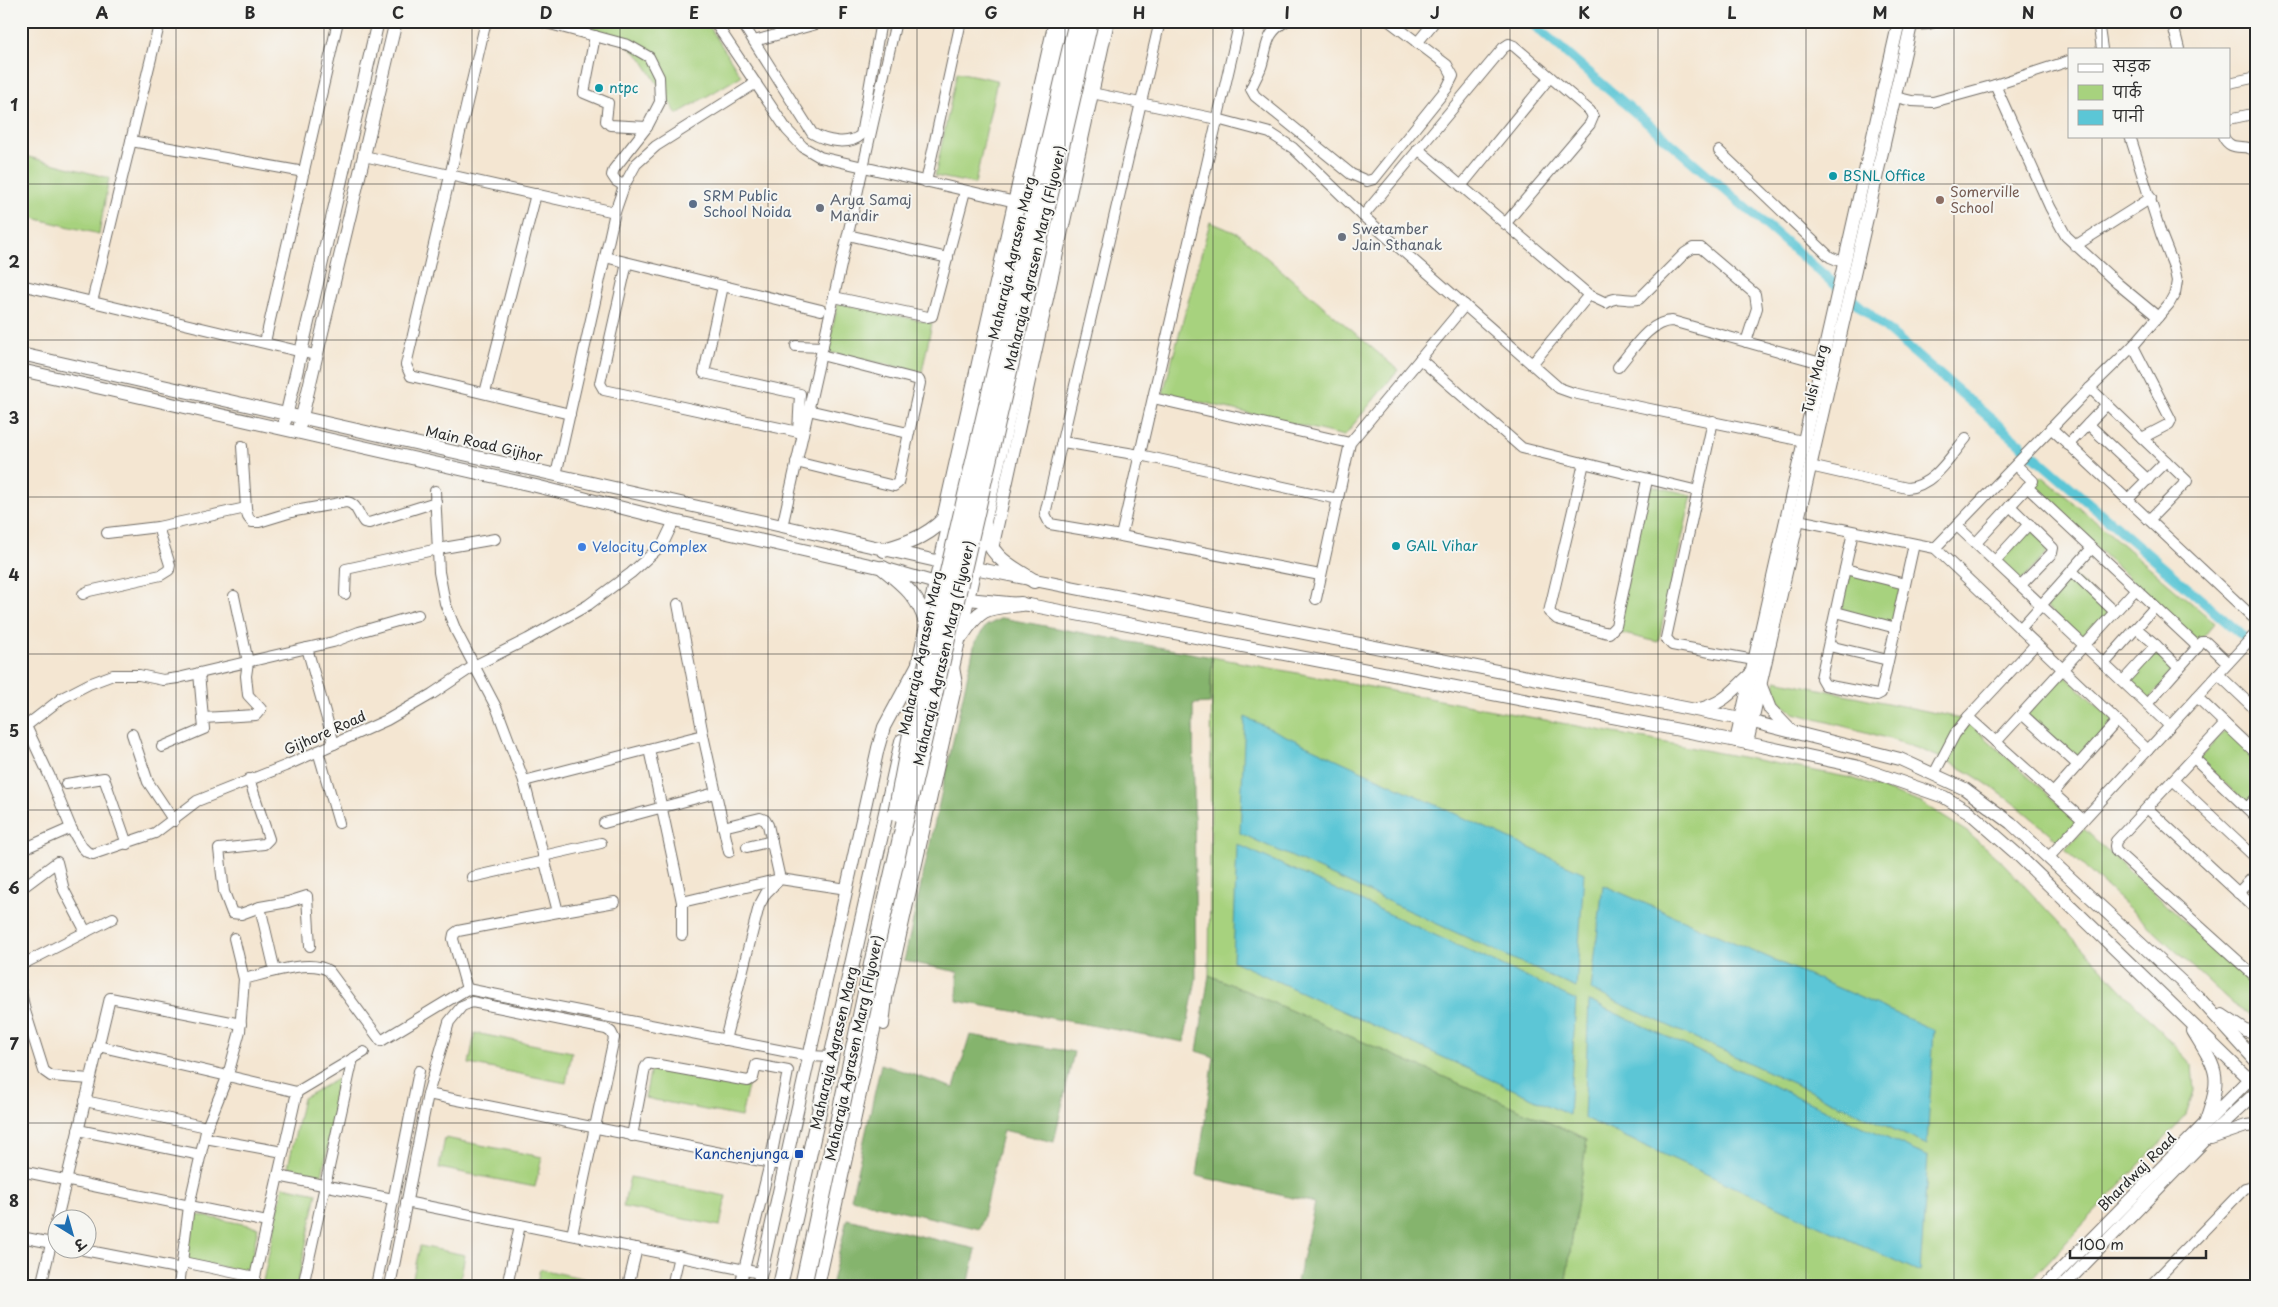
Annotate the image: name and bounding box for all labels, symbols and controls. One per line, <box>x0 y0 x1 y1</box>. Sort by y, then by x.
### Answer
text: A <box>96 0 109 24</box>
text: B <box>245 0 256 24</box>
text: C <box>392 0 404 24</box>
text: D <box>540 0 552 24</box>
text: E <box>689 0 699 24</box>
text: F <box>838 0 848 24</box>
text: G <box>984 0 998 24</box>
text: H <box>1133 0 1145 24</box>
text: I <box>1284 0 1290 24</box>
text: J <box>1430 0 1440 24</box>
text: K <box>1578 0 1590 24</box>
text: L <box>1727 0 1737 24</box>
text: M <box>1872 0 1888 24</box>
text: N <box>2022 0 2034 24</box>
text: O <box>2170 0 2183 24</box>
legend <box>2068 48 2230 138</box>
text: सड़क <box>2112 54 2151 77</box>
place label: ntpc <box>609 77 639 98</box>
text: पार्क <box>2112 80 2143 103</box>
marker: ntpc <box>593 82 605 94</box>
text: 1 <box>10 92 18 116</box>
text: पानी <box>2112 104 2145 127</box>
street label: Maharaja Agrasen Marg (Flyover) <box>998 143 1071 372</box>
place label: BSNL Office <box>1843 165 1925 186</box>
marker: BSNL Office <box>1827 170 1839 182</box>
street label: Maharaja Agrasen Marg <box>983 174 1041 342</box>
place label: Somerville School <box>1950 181 2020 218</box>
place label: SRM Public School Noida <box>703 185 792 222</box>
place label: Arya Samaj Mandir <box>830 189 912 226</box>
marker: Somerville School <box>1934 194 1946 206</box>
marker: SRM Public School Noida <box>687 198 699 210</box>
marker: Arya Samaj Mandir <box>814 202 826 214</box>
place label: Swetamber Jain Sthanak <box>1352 218 1443 255</box>
marker: Swetamber Jain Sthanak <box>1336 231 1348 243</box>
text: 2 <box>8 249 20 273</box>
street label: Tulsi Marg <box>1796 342 1833 415</box>
text: 3 <box>9 405 19 429</box>
street label: Main Road Gijhor <box>424 420 545 467</box>
place label: GAIL Vihar <box>1406 535 1478 556</box>
place label: Velocity Complex <box>592 536 707 557</box>
street label: Maharaja Agrasen Marg (Flyover) <box>907 538 980 767</box>
marker: GAIL Vihar <box>1390 540 1402 552</box>
marker: Velocity Complex <box>576 541 588 553</box>
text: 4 <box>9 562 20 586</box>
street label: Maharaja Agrasen Marg <box>893 569 948 737</box>
street label: Gijhore Road <box>281 705 369 760</box>
text: 5 <box>9 718 19 742</box>
text: 6 <box>8 875 20 899</box>
street label: Maharaja Agrasen Marg (Flyover) <box>819 933 888 1163</box>
street label: Maharaja Agrasen Marg <box>805 964 863 1132</box>
text: 7 <box>9 1031 19 1055</box>
street label: Bhardwaj Road <box>2093 1128 2181 1216</box>
place label: Kanchenjunga <box>694 1143 789 1164</box>
marker: Kanchenjunga <box>793 1148 805 1160</box>
text: 8 <box>9 1188 19 1212</box>
north arrow <box>48 1210 98 1260</box>
scale bar <box>2070 1227 2207 1259</box>
text: उ <box>69 1232 92 1257</box>
text: 100 m <box>2078 1232 2124 1255</box>

